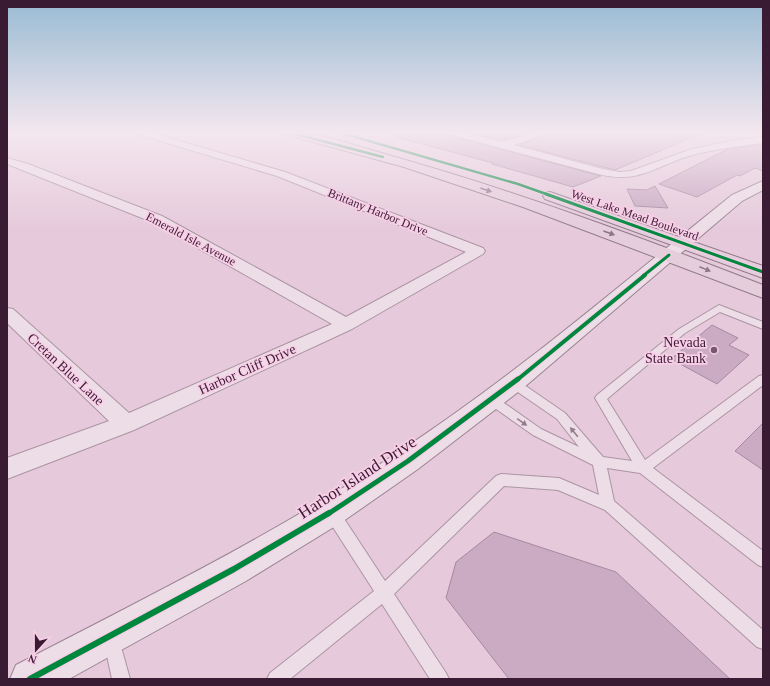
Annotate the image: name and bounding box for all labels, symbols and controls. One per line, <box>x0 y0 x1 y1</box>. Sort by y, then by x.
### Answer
street label: Brittany Harbor Drive <box>326 186 430 238</box>
one-way arrow <box>481 187 493 193</box>
street label: West Lake Mead Boulevard <box>569 187 701 243</box>
street label: Emerald Isle Avenue <box>144 209 238 269</box>
one-way arrow <box>603 230 615 236</box>
one-way arrow <box>700 266 711 272</box>
street label: Cretan Blue Lane <box>24 330 107 409</box>
place label: Nevada State Bank <box>645 335 707 366</box>
street label: Harbor Cliff Drive <box>196 341 298 398</box>
marker: Nevada State Bank <box>709 345 719 355</box>
one-way arrow <box>517 418 528 426</box>
one-way arrow <box>570 427 579 437</box>
street label: Harbor Island Drive <box>295 432 420 523</box>
north arrow <box>16 630 56 670</box>
text: N <box>27 652 38 666</box>

